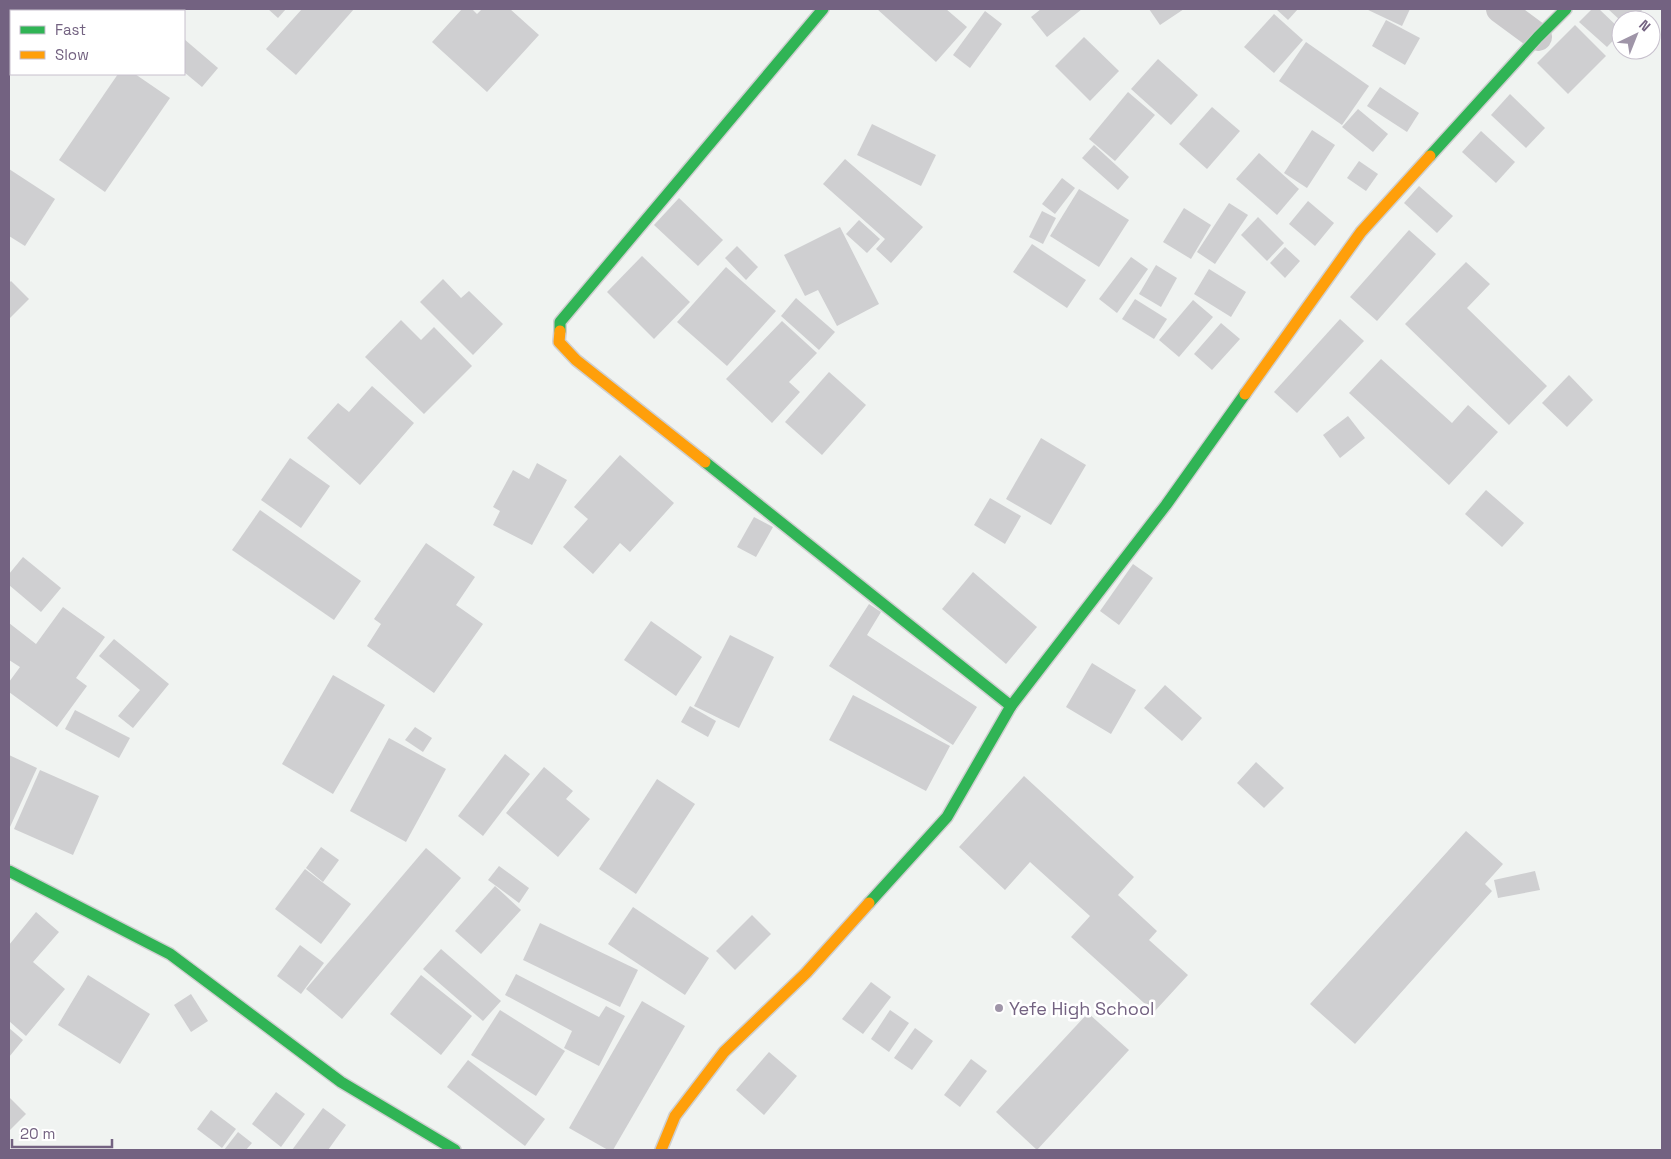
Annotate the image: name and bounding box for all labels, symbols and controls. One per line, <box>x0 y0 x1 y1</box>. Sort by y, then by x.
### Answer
legend <box>10 10 185 75</box>
north arrow <box>1611 10 1661 60</box>
text: N <box>1635 16 1654 35</box>
text: Fast <box>55 20 86 39</box>
text: Slow <box>55 45 89 64</box>
place label: Yefe High School <box>1009 997 1154 1020</box>
marker: Yefe High School <box>993 1002 1005 1014</box>
scale bar <box>12 1116 112 1148</box>
text: 20 m <box>20 1124 55 1143</box>

